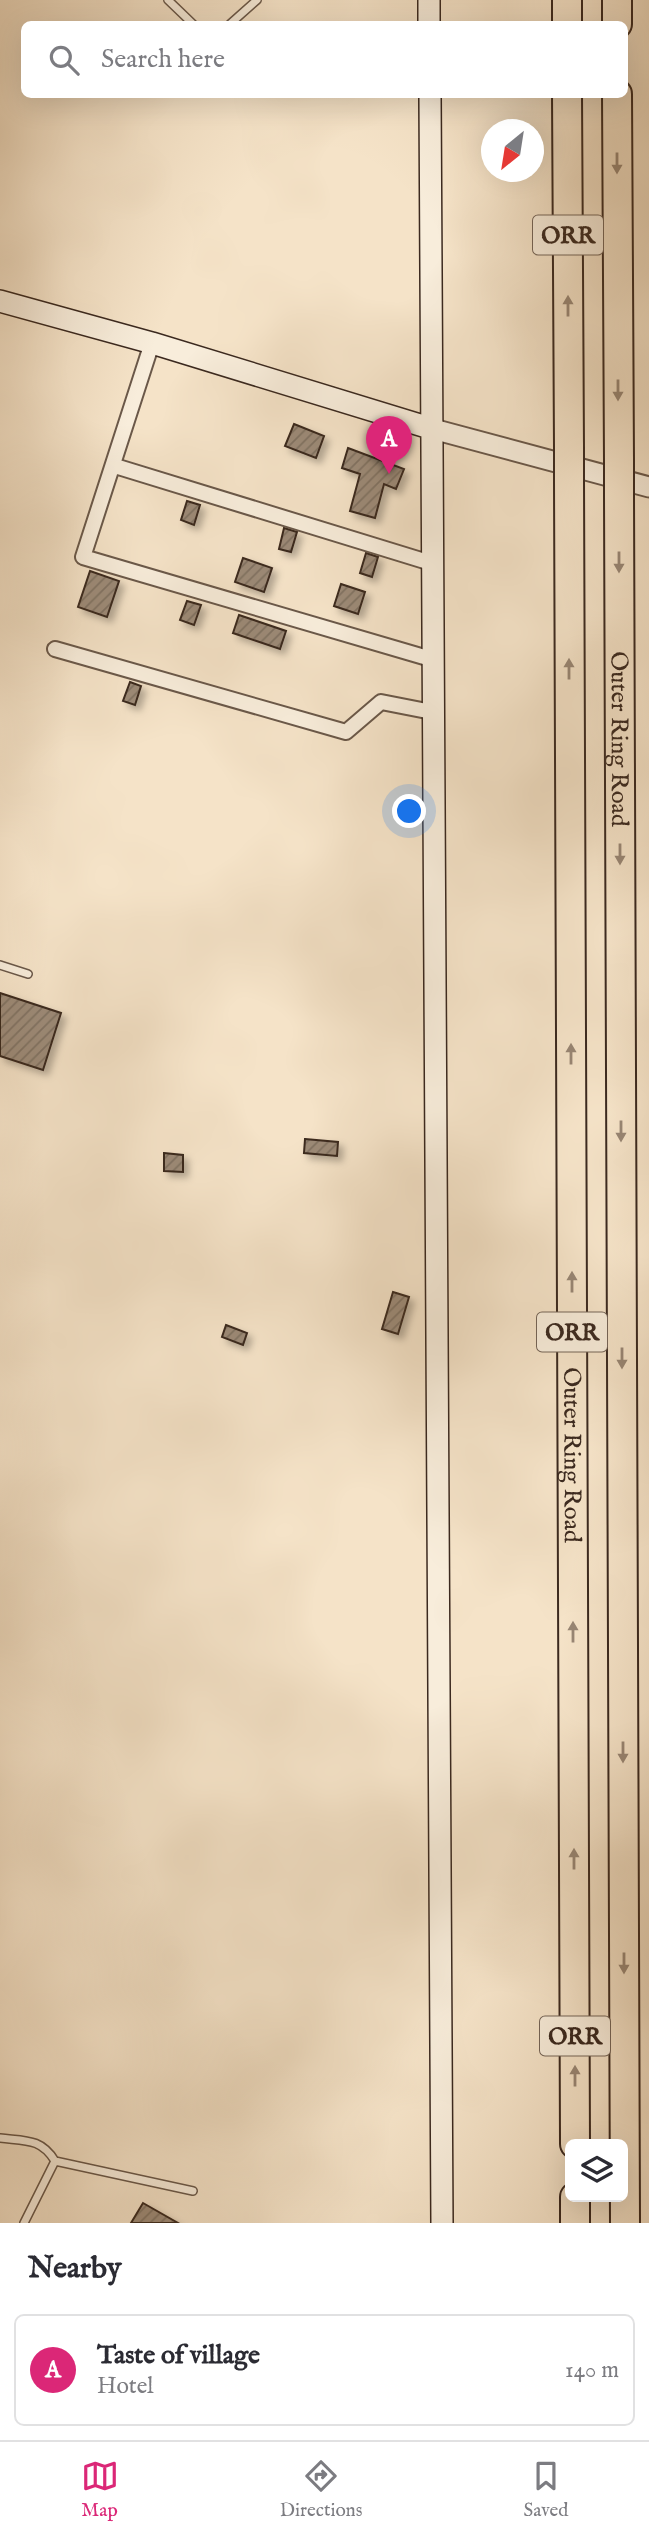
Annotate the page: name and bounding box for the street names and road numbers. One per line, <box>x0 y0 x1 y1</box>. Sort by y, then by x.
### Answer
road number: ORR <box>533 216 603 254</box>
street label: Outer Ring Road <box>603 651 634 827</box>
road number: ORR <box>537 1312 607 1352</box>
street label: Outer Ring Road <box>555 1367 587 1543</box>
road number: ORR <box>540 2016 610 2056</box>

